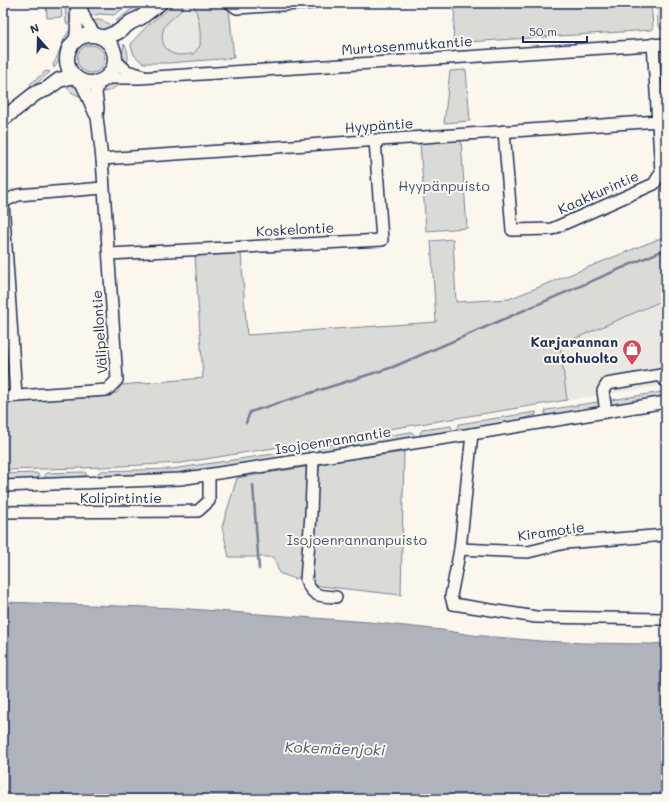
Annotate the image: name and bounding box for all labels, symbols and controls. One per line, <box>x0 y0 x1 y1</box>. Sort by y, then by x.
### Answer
north arrow <box>18 18 58 58</box>
scale bar <box>523 18 587 44</box>
text: N <box>28 20 41 37</box>
text: 50 m <box>529 23 557 39</box>
street label: Murtosenmutkantie <box>341 31 473 59</box>
street label: Hyypäntie <box>344 113 414 137</box>
street label: Kaakkurintie <box>555 166 641 218</box>
park label: Hyypänpuisto <box>398 176 490 195</box>
street label: Koskelontie <box>255 217 335 241</box>
street label: Välipellontie <box>87 289 111 375</box>
place label: Karjarannan autohuolto <box>530 332 618 367</box>
shop icon: Karjarannan autohuolto <box>621 338 643 366</box>
street label: Isojoenrannantie <box>273 421 393 459</box>
street label: Kolipirtintie <box>80 488 162 507</box>
street label: Kiramotie <box>516 517 586 545</box>
park label: Isojoenrannanpuisto <box>287 530 427 549</box>
water label: Kokemäenjoki <box>284 736 386 760</box>

